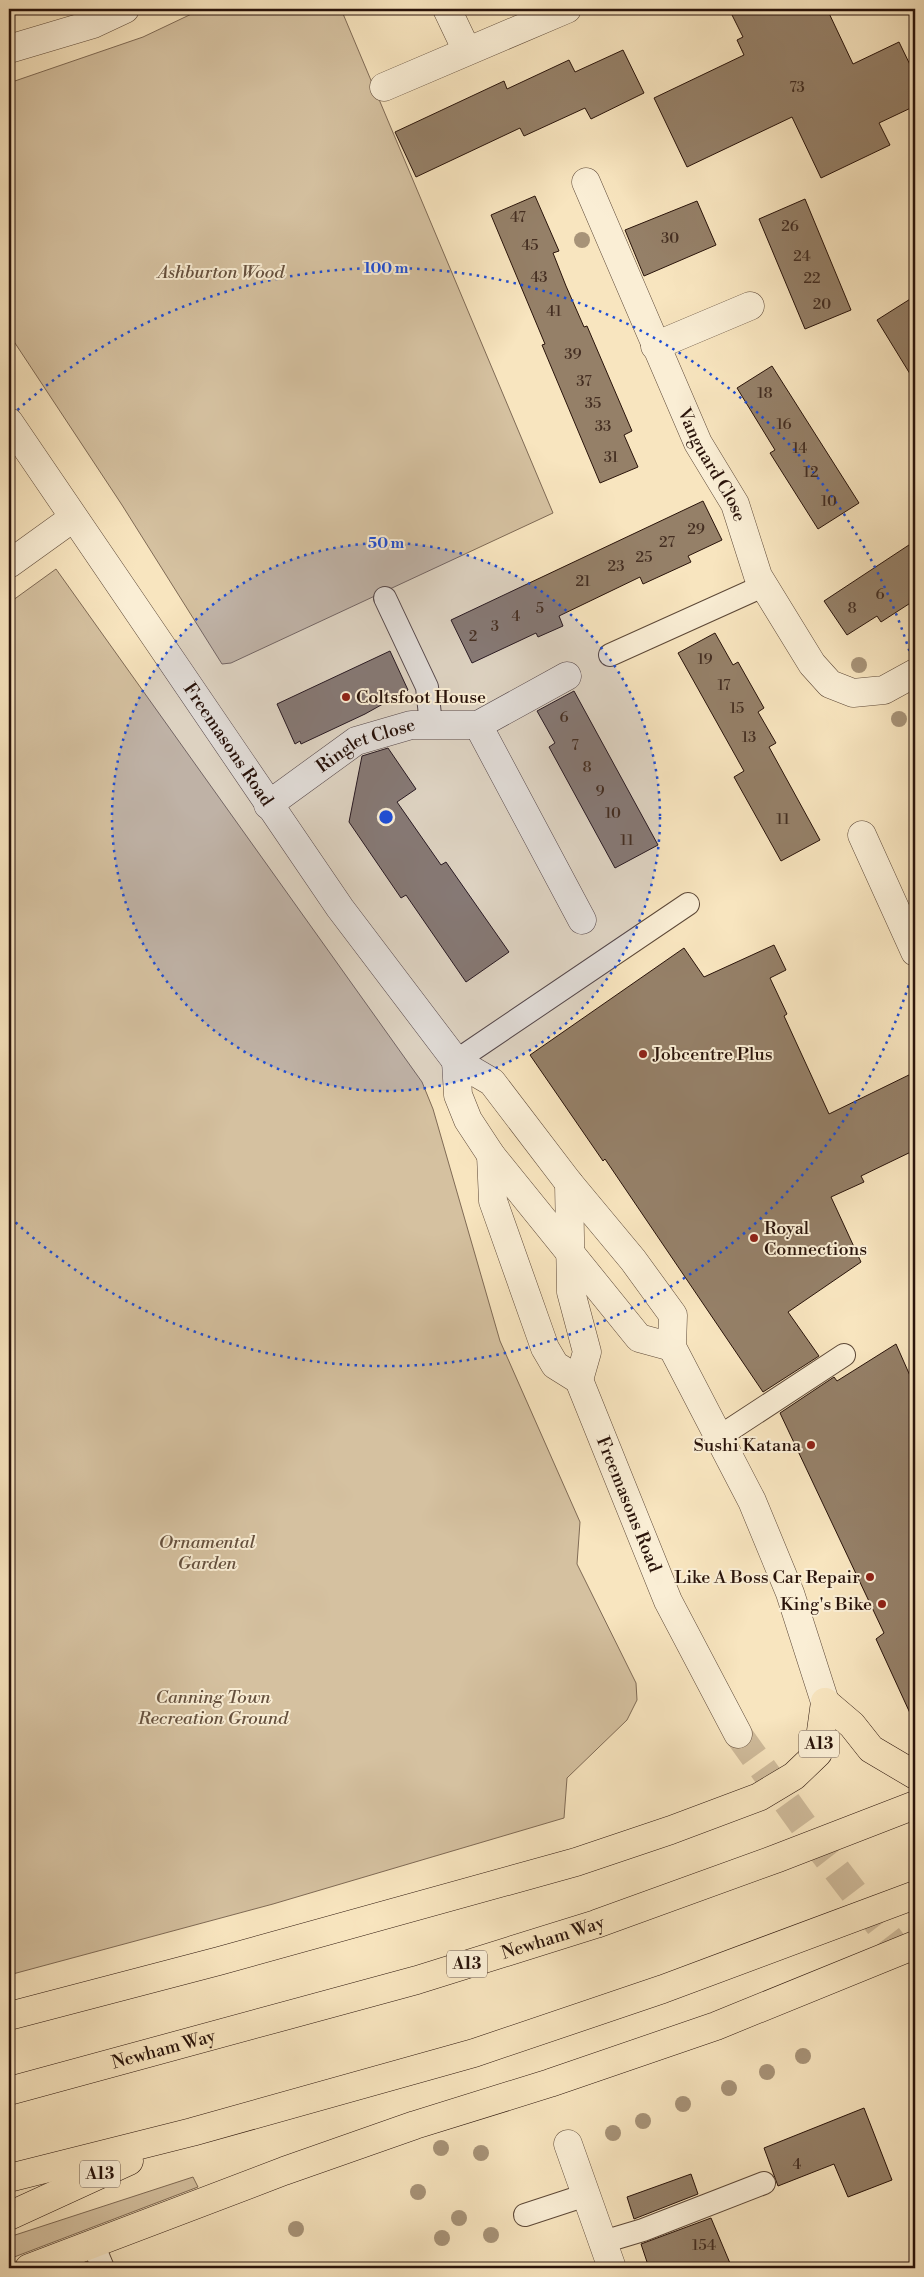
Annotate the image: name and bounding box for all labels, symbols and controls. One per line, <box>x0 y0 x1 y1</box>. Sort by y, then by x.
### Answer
house number: 73 <box>789 78 805 97</box>
house number: 47 <box>510 208 526 227</box>
house number: 26 <box>781 217 799 236</box>
house number: 30 <box>661 229 679 248</box>
house number: 45 <box>521 236 539 255</box>
house number: 24 <box>793 247 811 266</box>
text: 100 m <box>364 259 409 278</box>
park label: Ashburton Wood <box>156 261 285 284</box>
house number: 43 <box>530 268 548 287</box>
house number: 22 <box>803 269 821 288</box>
house number: 20 <box>813 295 831 314</box>
house number: 41 <box>546 302 562 321</box>
house number: 39 <box>564 345 582 364</box>
house number: 37 <box>576 372 592 391</box>
house number: 18 <box>757 384 773 403</box>
house number: 35 <box>585 394 601 413</box>
street label: Vanguard Close <box>672 403 751 524</box>
house number: 16 <box>776 415 792 434</box>
house number: 33 <box>595 417 611 436</box>
house number: 14 <box>793 439 807 458</box>
house number: 31 <box>604 448 619 467</box>
house number: 12 <box>803 463 819 482</box>
house number: 10 <box>821 492 837 511</box>
house number: 29 <box>687 520 705 539</box>
house number: 27 <box>659 533 675 552</box>
text: 50 m <box>368 534 404 553</box>
house number: 25 <box>636 548 652 567</box>
house number: 23 <box>608 557 624 576</box>
house number: 21 <box>575 572 591 591</box>
house number: 6 <box>875 585 885 604</box>
house number: 5 <box>536 599 544 618</box>
house number: 8 <box>847 599 857 618</box>
house number: 4 <box>512 607 521 626</box>
house number: 3 <box>491 617 499 636</box>
house number: 2 <box>469 627 477 646</box>
house number: 19 <box>697 650 713 669</box>
house number: 17 <box>717 676 731 695</box>
street label: Freemasons Road <box>178 678 279 811</box>
place label: Coltsfoot House <box>356 686 486 709</box>
marker: Coltsfoot House <box>340 691 352 703</box>
house number: 15 <box>730 699 744 718</box>
house number: 6 <box>559 708 569 727</box>
street label: Ringlet Close <box>311 713 418 778</box>
house number: 13 <box>742 728 756 747</box>
house number: 7 <box>571 736 579 755</box>
house number: 8 <box>582 758 592 777</box>
house number: 9 <box>595 782 605 801</box>
house number: 10 <box>605 804 621 823</box>
centre of rings <box>377 808 395 826</box>
house number: 11 <box>776 810 790 829</box>
house number: 11 <box>620 831 634 850</box>
place label: Jobcentre Plus <box>652 1043 773 1066</box>
marker: Jobcentre Plus <box>637 1048 649 1060</box>
place label: Royal Connections <box>764 1217 867 1261</box>
marker: Royal Connections <box>748 1232 760 1244</box>
street label: Freemasons Road <box>591 1433 667 1576</box>
place label: Sushi Katana <box>694 1434 802 1457</box>
marker: Sushi Katana <box>805 1439 817 1451</box>
park label: Ornamental Garden <box>159 1531 255 1575</box>
place label: Like A Boss Car Repair <box>674 1566 860 1589</box>
marker: Like A Boss Car Repair <box>864 1571 876 1583</box>
place label: King's Bike <box>780 1593 872 1616</box>
marker: King's Bike <box>876 1598 888 1610</box>
park label: Canning Town Recreation Ground <box>137 1686 289 1730</box>
road number: A13 <box>799 1730 839 1758</box>
street label: Newham Way <box>498 1910 608 1964</box>
road number: A13 <box>447 1950 487 1978</box>
street label: Newham Way <box>109 2024 218 2074</box>
house number: 4 <box>793 2155 802 2174</box>
road number: A13 <box>80 2160 120 2188</box>
house number: 154 <box>692 2236 716 2255</box>

